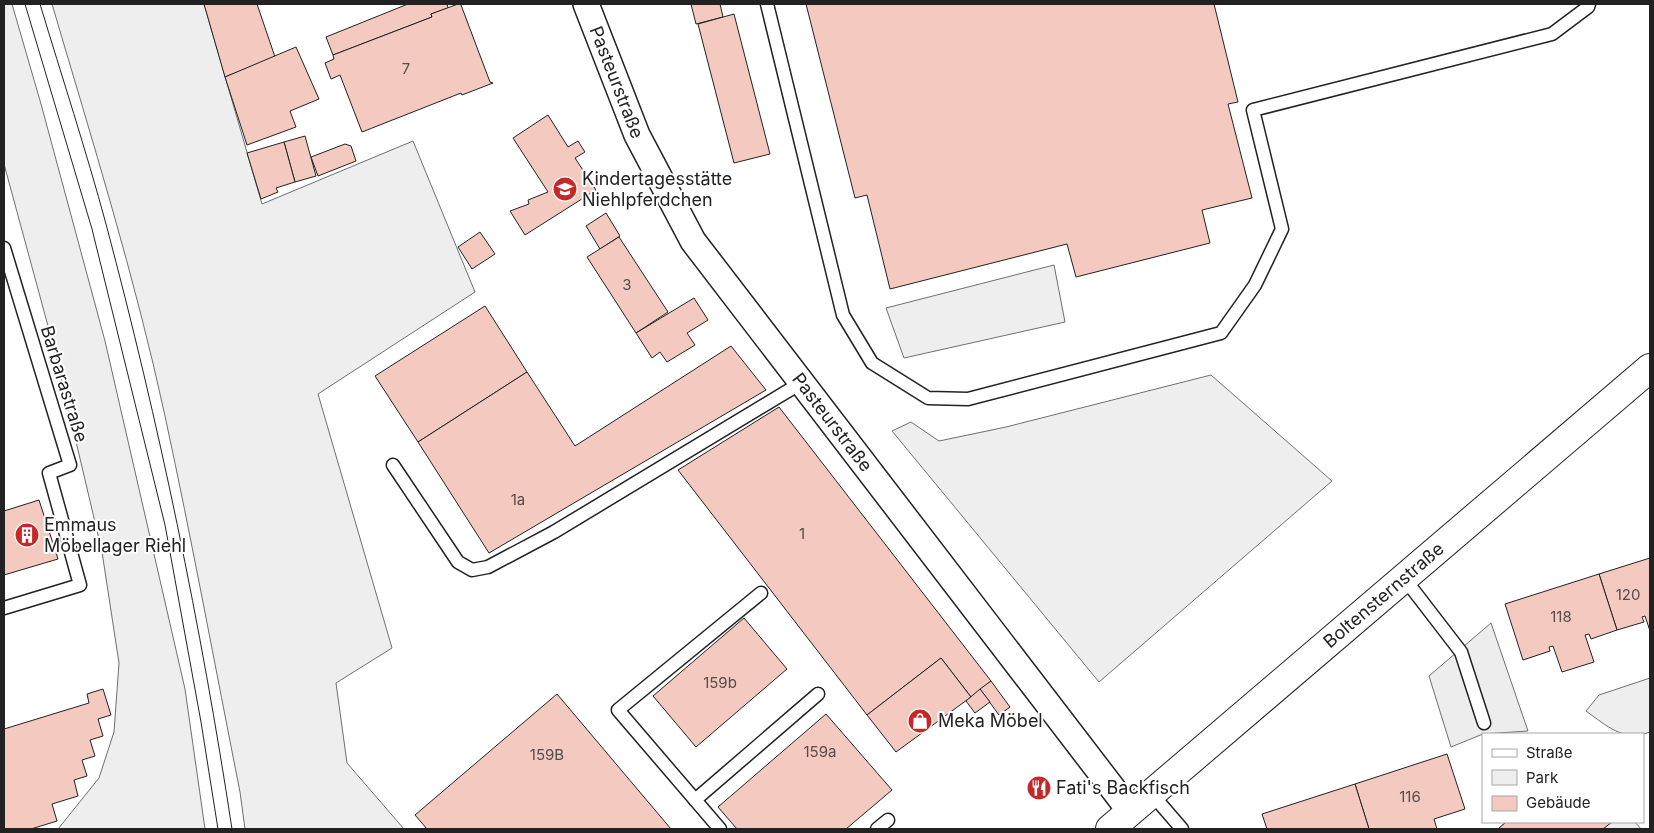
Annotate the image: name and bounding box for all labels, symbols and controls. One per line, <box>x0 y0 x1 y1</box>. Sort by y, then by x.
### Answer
street label: Pasteurstraße <box>586 23 648 141</box>
house number: 7 <box>402 59 410 78</box>
place label: Kindertagesstätte Niehlpferdchen <box>582 168 732 210</box>
school or university icon: Kindertagesstätte Niehlpferdchen <box>552 176 578 202</box>
house number: 3 <box>622 275 632 294</box>
street label: Barbarastraße <box>37 323 92 445</box>
street label: Pasteurstraße <box>788 369 877 476</box>
house number: 1a <box>511 490 525 509</box>
place label: Emmaus Möbellager Riehl <box>44 514 186 556</box>
building icon: Emmaus Möbellager Riehl <box>14 522 40 548</box>
house number: 1 <box>799 524 805 543</box>
street label: Boltensternstraße <box>1319 538 1448 652</box>
house number: 120 <box>1616 585 1640 604</box>
house number: 118 <box>1550 607 1572 626</box>
house number: 159b <box>703 673 737 692</box>
shop icon: Meka Möbel <box>907 708 933 734</box>
place label: Meka Möbel <box>938 710 1043 731</box>
legend <box>1482 733 1644 823</box>
house number: 159a <box>804 742 836 761</box>
text: Straße <box>1526 743 1573 762</box>
house number: 159B <box>530 745 564 764</box>
text: Park <box>1526 768 1559 787</box>
restaurant icon: Fati's Backfisch <box>1026 775 1052 801</box>
place label: Fati's Backfisch <box>1056 777 1190 798</box>
house number: 116 <box>1399 787 1421 806</box>
text: Gebäude <box>1526 793 1591 812</box>

